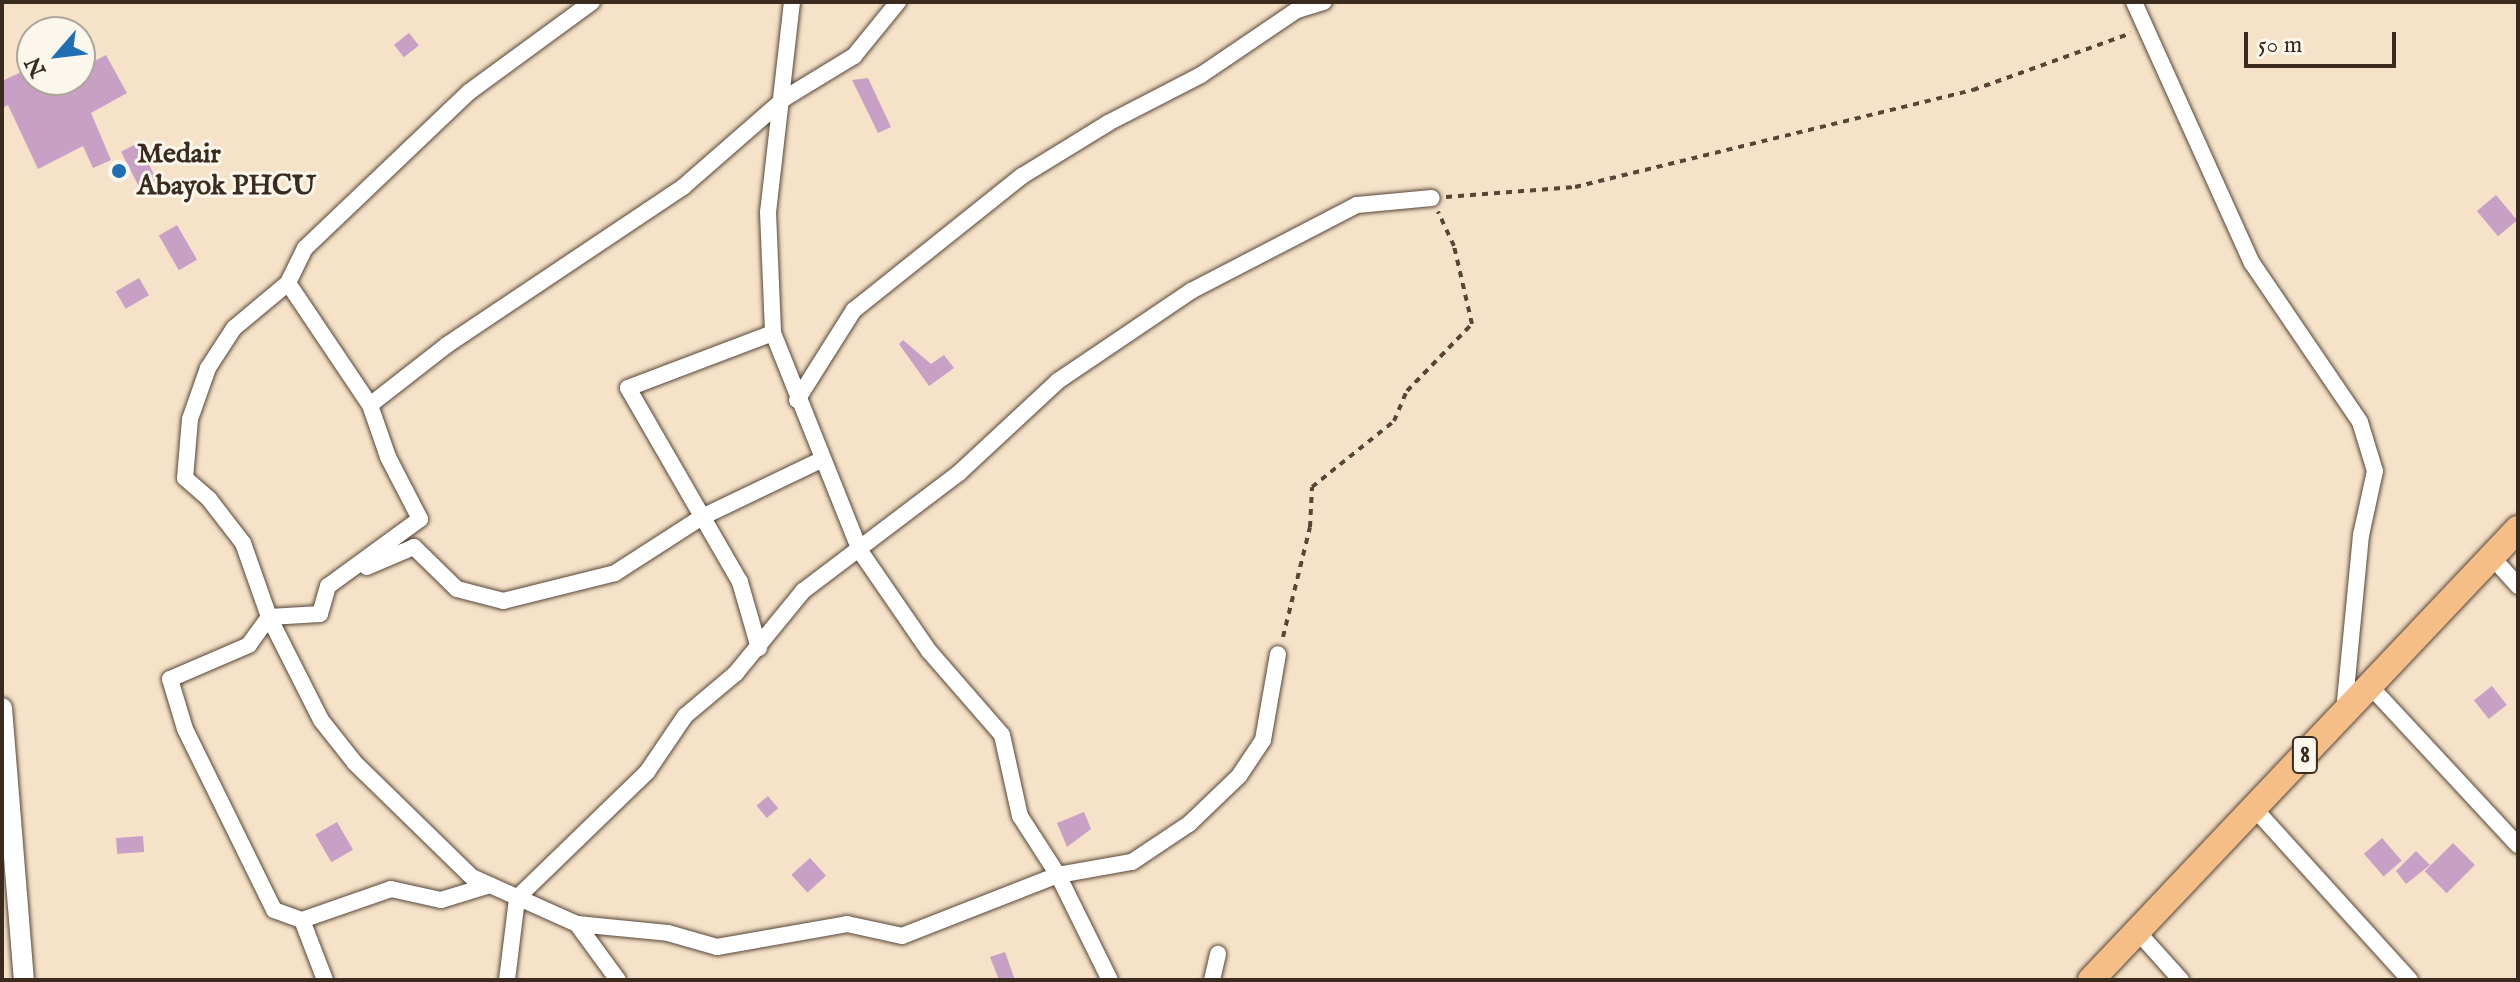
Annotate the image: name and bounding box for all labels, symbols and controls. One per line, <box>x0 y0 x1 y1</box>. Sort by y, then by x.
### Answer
north arrow <box>16 16 96 96</box>
scale bar <box>2248 16 2400 66</box>
text: 50 m <box>2258 30 2302 61</box>
text: N <box>20 51 53 81</box>
place label: Medair Abayok PHCU <box>137 138 316 204</box>
marker: Medair Abayok PHCU <box>108 160 130 182</box>
road number: 8 <box>2291 733 2319 777</box>

